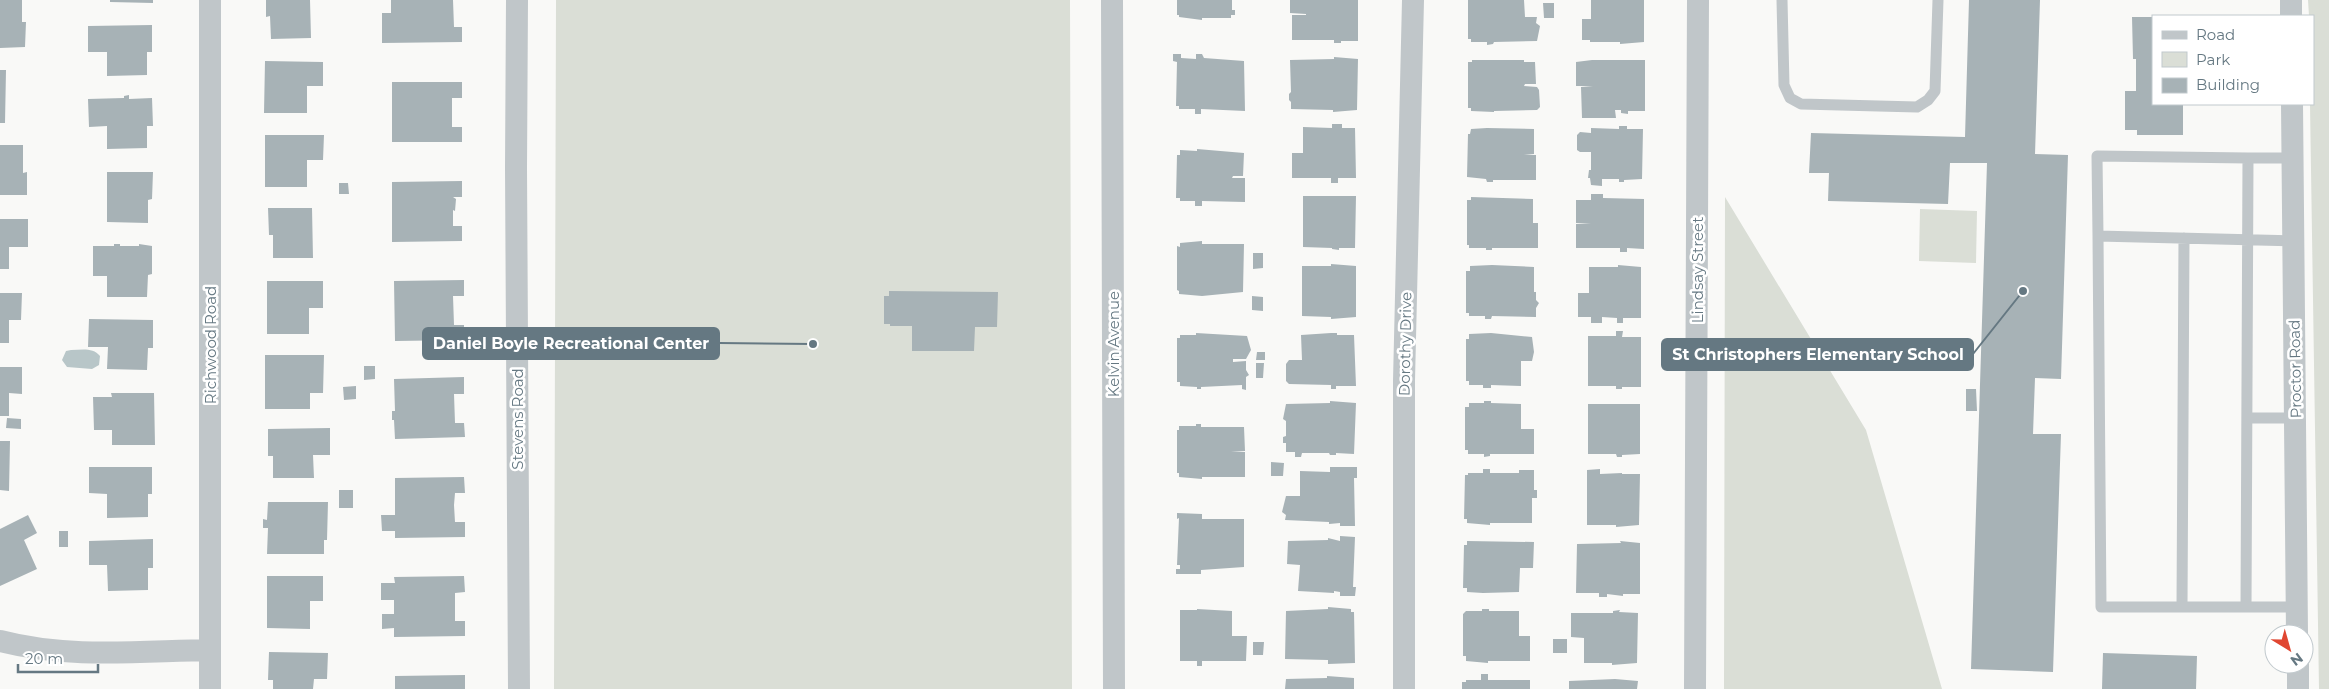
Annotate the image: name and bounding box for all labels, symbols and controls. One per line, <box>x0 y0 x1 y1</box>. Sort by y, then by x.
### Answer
legend <box>2152 15 2314 105</box>
text: Road <box>2196 25 2235 44</box>
text: Park <box>2196 50 2230 69</box>
text: Building <box>2196 75 2260 94</box>
street label: Lindsay Street <box>1688 217 1707 323</box>
street label: Richwood Road <box>201 286 220 404</box>
street label: Kelvin Avenue <box>1104 291 1123 397</box>
street label: Dorothy Drive <box>1395 292 1415 396</box>
street label: Proctor Road <box>2285 320 2305 418</box>
callout: Daniel Boyle Recreational Center <box>423 328 719 359</box>
text: Daniel Boyle Recreational Center <box>433 334 709 353</box>
callout: St Christophers Elementary School <box>1662 339 1973 370</box>
text: St Christophers Elementary School <box>1672 345 1964 364</box>
street label: Stevens Road <box>508 368 527 470</box>
north arrow <box>2264 624 2314 674</box>
scale bar <box>18 642 98 674</box>
text: 20 m <box>25 649 63 668</box>
text: N <box>2287 649 2307 670</box>

